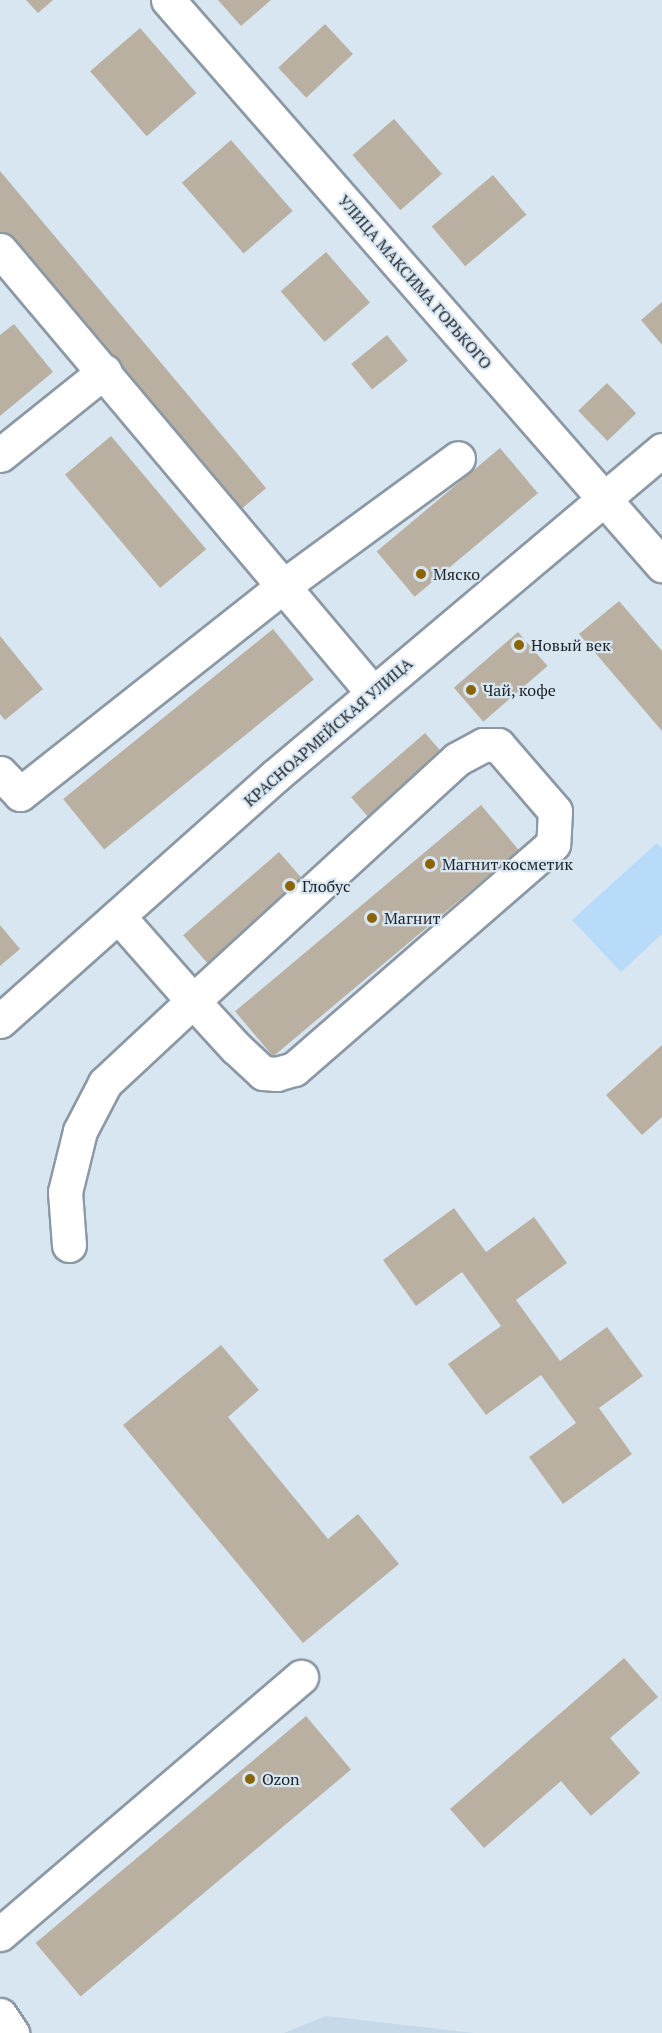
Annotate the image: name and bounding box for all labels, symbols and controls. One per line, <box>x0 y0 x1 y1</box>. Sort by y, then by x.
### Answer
street label: УЛИЦА МАКСИМА ГОРЬКОГО <box>334 191 496 373</box>
place label: Мяско <box>433 564 480 584</box>
marker: Мяско <box>414 567 428 581</box>
place label: Новый век <box>531 635 611 655</box>
marker: Новый век <box>512 638 526 652</box>
street label: КРАСНОАРМЕЙСКАЯ УЛИЦА <box>240 653 416 811</box>
place label: Чай, кофе <box>483 680 556 700</box>
marker: Чай, кофе <box>464 683 478 697</box>
place label: Магнит косметик <box>442 854 573 874</box>
marker: Магнит косметик <box>423 857 437 871</box>
place label: Глобус <box>302 876 350 896</box>
marker: Глобус <box>283 879 297 893</box>
place label: Магнит <box>384 908 440 928</box>
marker: Магнит <box>365 911 379 925</box>
place label: Ozon <box>262 1769 300 1789</box>
marker: Ozon <box>243 1772 257 1786</box>

